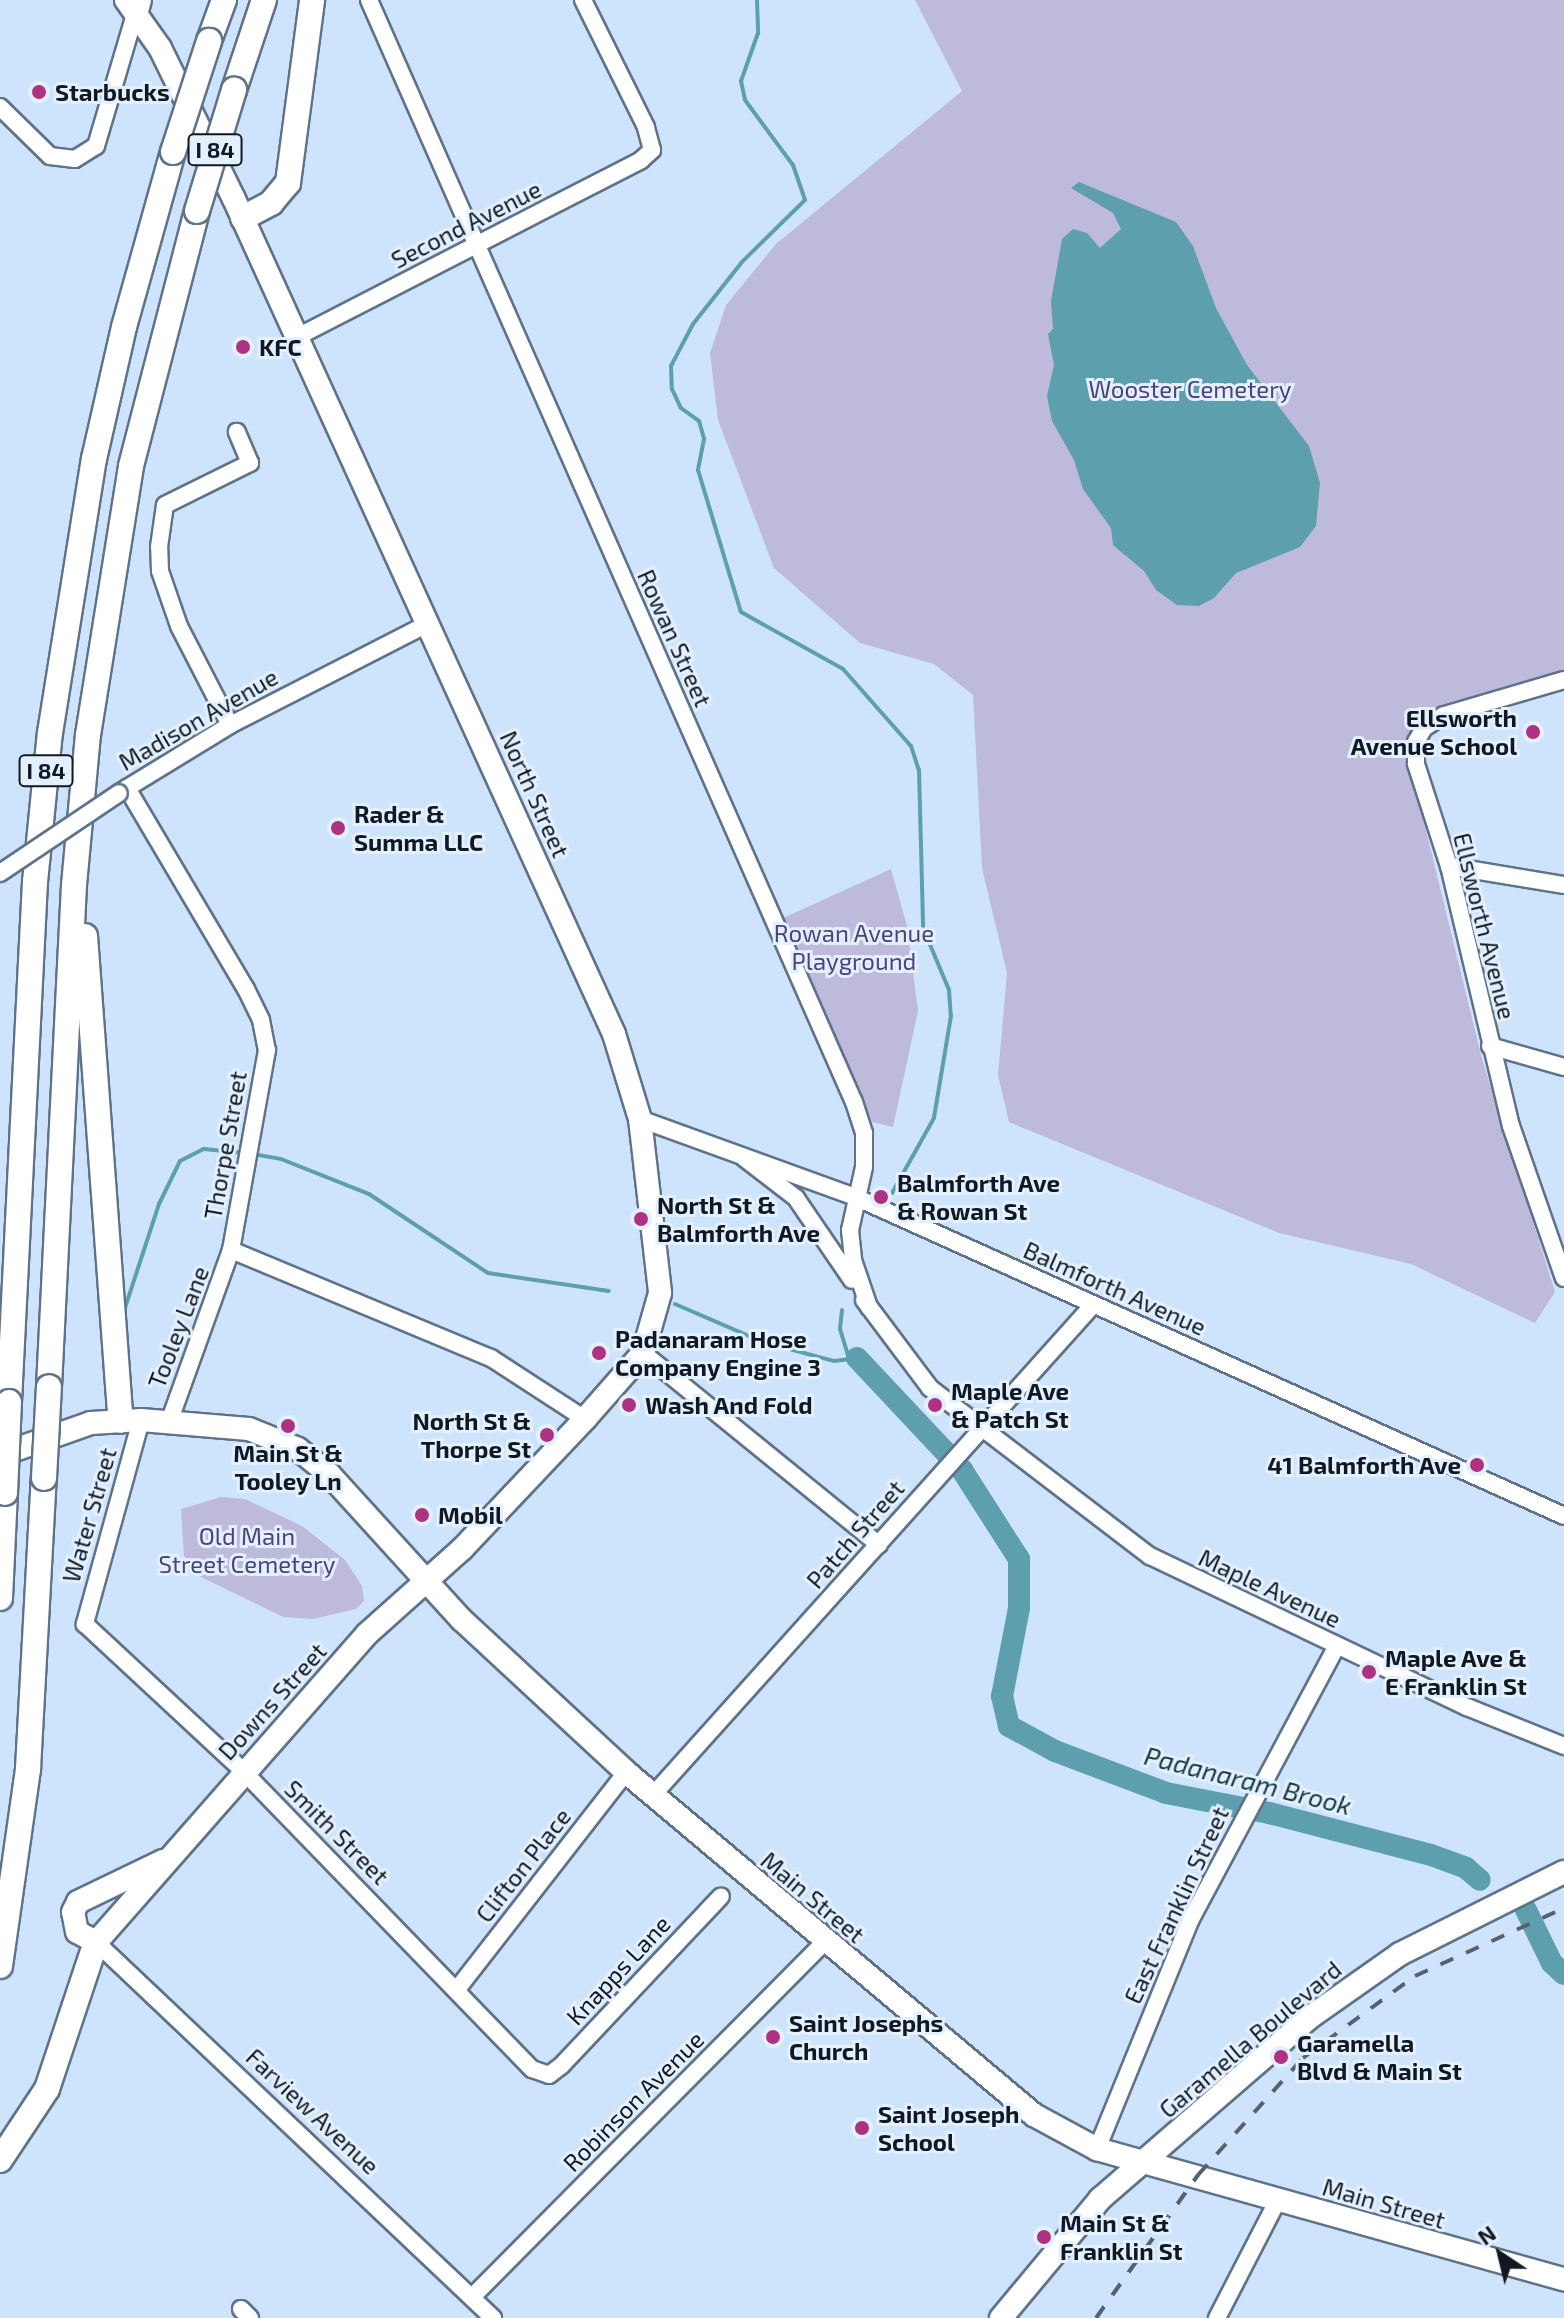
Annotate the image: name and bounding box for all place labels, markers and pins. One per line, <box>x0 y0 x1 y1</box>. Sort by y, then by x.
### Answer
place label: Starbucks <box>55 78 170 106</box>
marker: Starbucks <box>30 83 48 101</box>
place label: KFC <box>259 333 302 361</box>
marker: KFC <box>234 338 252 356</box>
place label: Ellsworth Avenue School <box>1351 704 1517 760</box>
marker: Ellsworth Avenue School <box>1524 723 1542 741</box>
place label: Rader & Summa LLC <box>354 800 483 856</box>
marker: Rader & Summa LLC <box>329 819 347 837</box>
place label: Balmforth Ave & Rowan St <box>897 1169 1061 1225</box>
marker: Balmforth Ave & Rowan St <box>872 1188 890 1206</box>
place label: North St & Balmforth Ave <box>657 1191 821 1247</box>
marker: North St & Balmforth Ave <box>632 1210 650 1228</box>
place label: Padanaram Hose Company Engine 3 <box>615 1325 821 1381</box>
marker: Padanaram Hose Company Engine 3 <box>590 1344 608 1362</box>
place label: Maple Ave & Patch St <box>951 1377 1070 1433</box>
place label: Wash And Fold <box>645 1391 813 1419</box>
marker: Wash And Fold <box>620 1396 638 1414</box>
marker: Maple Ave & Patch St <box>926 1396 944 1414</box>
place label: North St & Thorpe St <box>412 1407 531 1463</box>
marker: Main St & Tooley Ln <box>279 1417 297 1435</box>
marker: North St & Thorpe St <box>538 1426 556 1444</box>
place label: Main St & Tooley Ln <box>233 1439 343 1495</box>
place label: 41 Balmforth Ave <box>1267 1451 1461 1479</box>
marker: 41 Balmforth Ave <box>1468 1456 1486 1474</box>
place label: Mobil <box>438 1501 503 1529</box>
marker: Mobil <box>413 1506 431 1524</box>
place label: Maple Ave & E Franklin St <box>1385 1644 1527 1700</box>
marker: Maple Ave & E Franklin St <box>1360 1663 1378 1681</box>
place label: Saint Josephs Church <box>789 2009 944 2065</box>
marker: Saint Josephs Church <box>764 2028 782 2046</box>
place label: Garamella Blvd & Main St <box>1297 2029 1462 2085</box>
marker: Garamella Blvd & Main St <box>1272 2048 1290 2066</box>
place label: Saint Joseph School <box>878 2100 1020 2156</box>
marker: Saint Joseph School <box>853 2119 871 2137</box>
place label: Main St & Franklin St <box>1060 2209 1183 2265</box>
marker: Main St & Franklin St <box>1035 2228 1053 2246</box>

